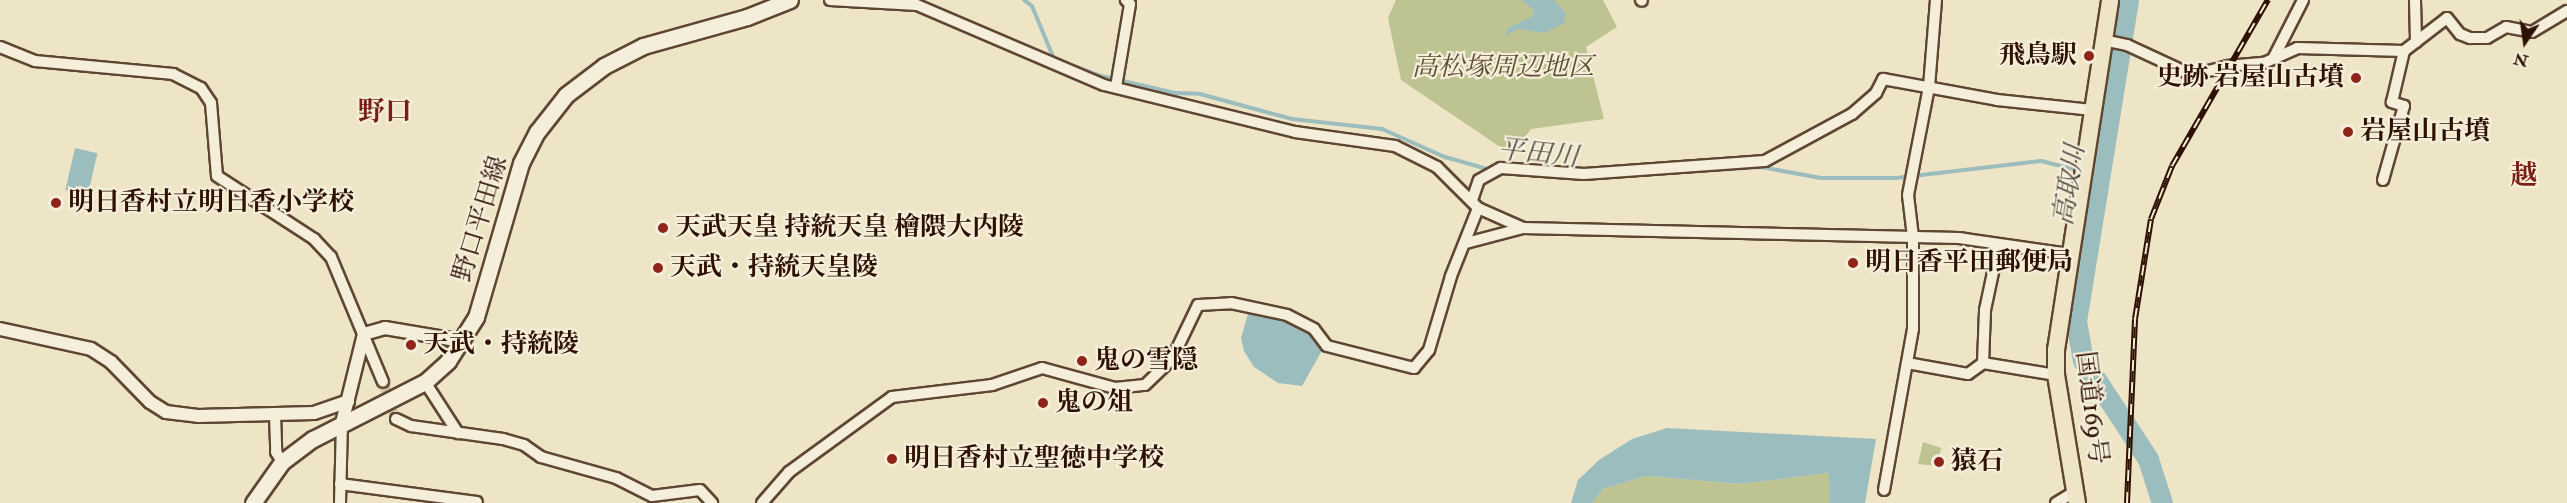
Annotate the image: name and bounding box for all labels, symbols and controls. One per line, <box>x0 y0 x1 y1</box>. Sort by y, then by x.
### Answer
north arrow <box>2495 12 2555 72</box>
place label: 飛鳥駅 <box>1999 40 2077 72</box>
text: N <box>2512 48 2530 71</box>
marker: 飛鳥駅 <box>2082 49 2096 63</box>
park label: 高松塚周辺地区 <box>1412 52 1594 84</box>
place label: 史跡 岩屋山古墳 <box>2157 62 2344 94</box>
marker: 史跡 岩屋山古墳 <box>2349 71 2363 85</box>
district label: 野口 <box>358 96 412 128</box>
place label: 岩屋山古墳 <box>2360 116 2490 148</box>
marker: 岩屋山古墳 <box>2341 125 2355 139</box>
water label: 平田川 <box>1496 133 1580 173</box>
water label: 高取川 <box>2047 142 2091 228</box>
street label: 野口平田線 <box>447 152 515 286</box>
district label: 越 <box>2511 160 2537 192</box>
place label: 明日香村立明日香小学校 <box>68 187 354 219</box>
marker: 明日香村立明日香小学校 <box>49 196 63 210</box>
place label: 天武天皇 持統天皇 檜隈大内陵 <box>675 212 1024 244</box>
marker: 天武天皇 持統天皇 檜隈大内陵 <box>656 221 670 235</box>
place label: 明日香平田郵便局 <box>1865 247 2073 279</box>
place label: 天武・持統天皇陵 <box>670 252 878 284</box>
marker: 明日香平田郵便局 <box>1846 256 1860 270</box>
marker: 天武・持統天皇陵 <box>651 261 665 275</box>
place label: 天武・持統陵 <box>423 329 579 361</box>
marker: 天武・持統陵 <box>404 338 418 352</box>
place label: 鬼の雪隠 <box>1094 345 1198 377</box>
street label: 国道169号 <box>2069 350 2113 466</box>
marker: 鬼の雪隠 <box>1075 354 1089 368</box>
place label: 鬼の俎 <box>1055 387 1133 419</box>
marker: 鬼の俎 <box>1036 396 1050 410</box>
place label: 明日香村立聖徳中学校 <box>904 443 1164 475</box>
place label: 猿石 <box>1951 446 2003 478</box>
marker: 明日香村立聖徳中学校 <box>885 452 899 466</box>
marker: 猿石 <box>1932 455 1946 469</box>

